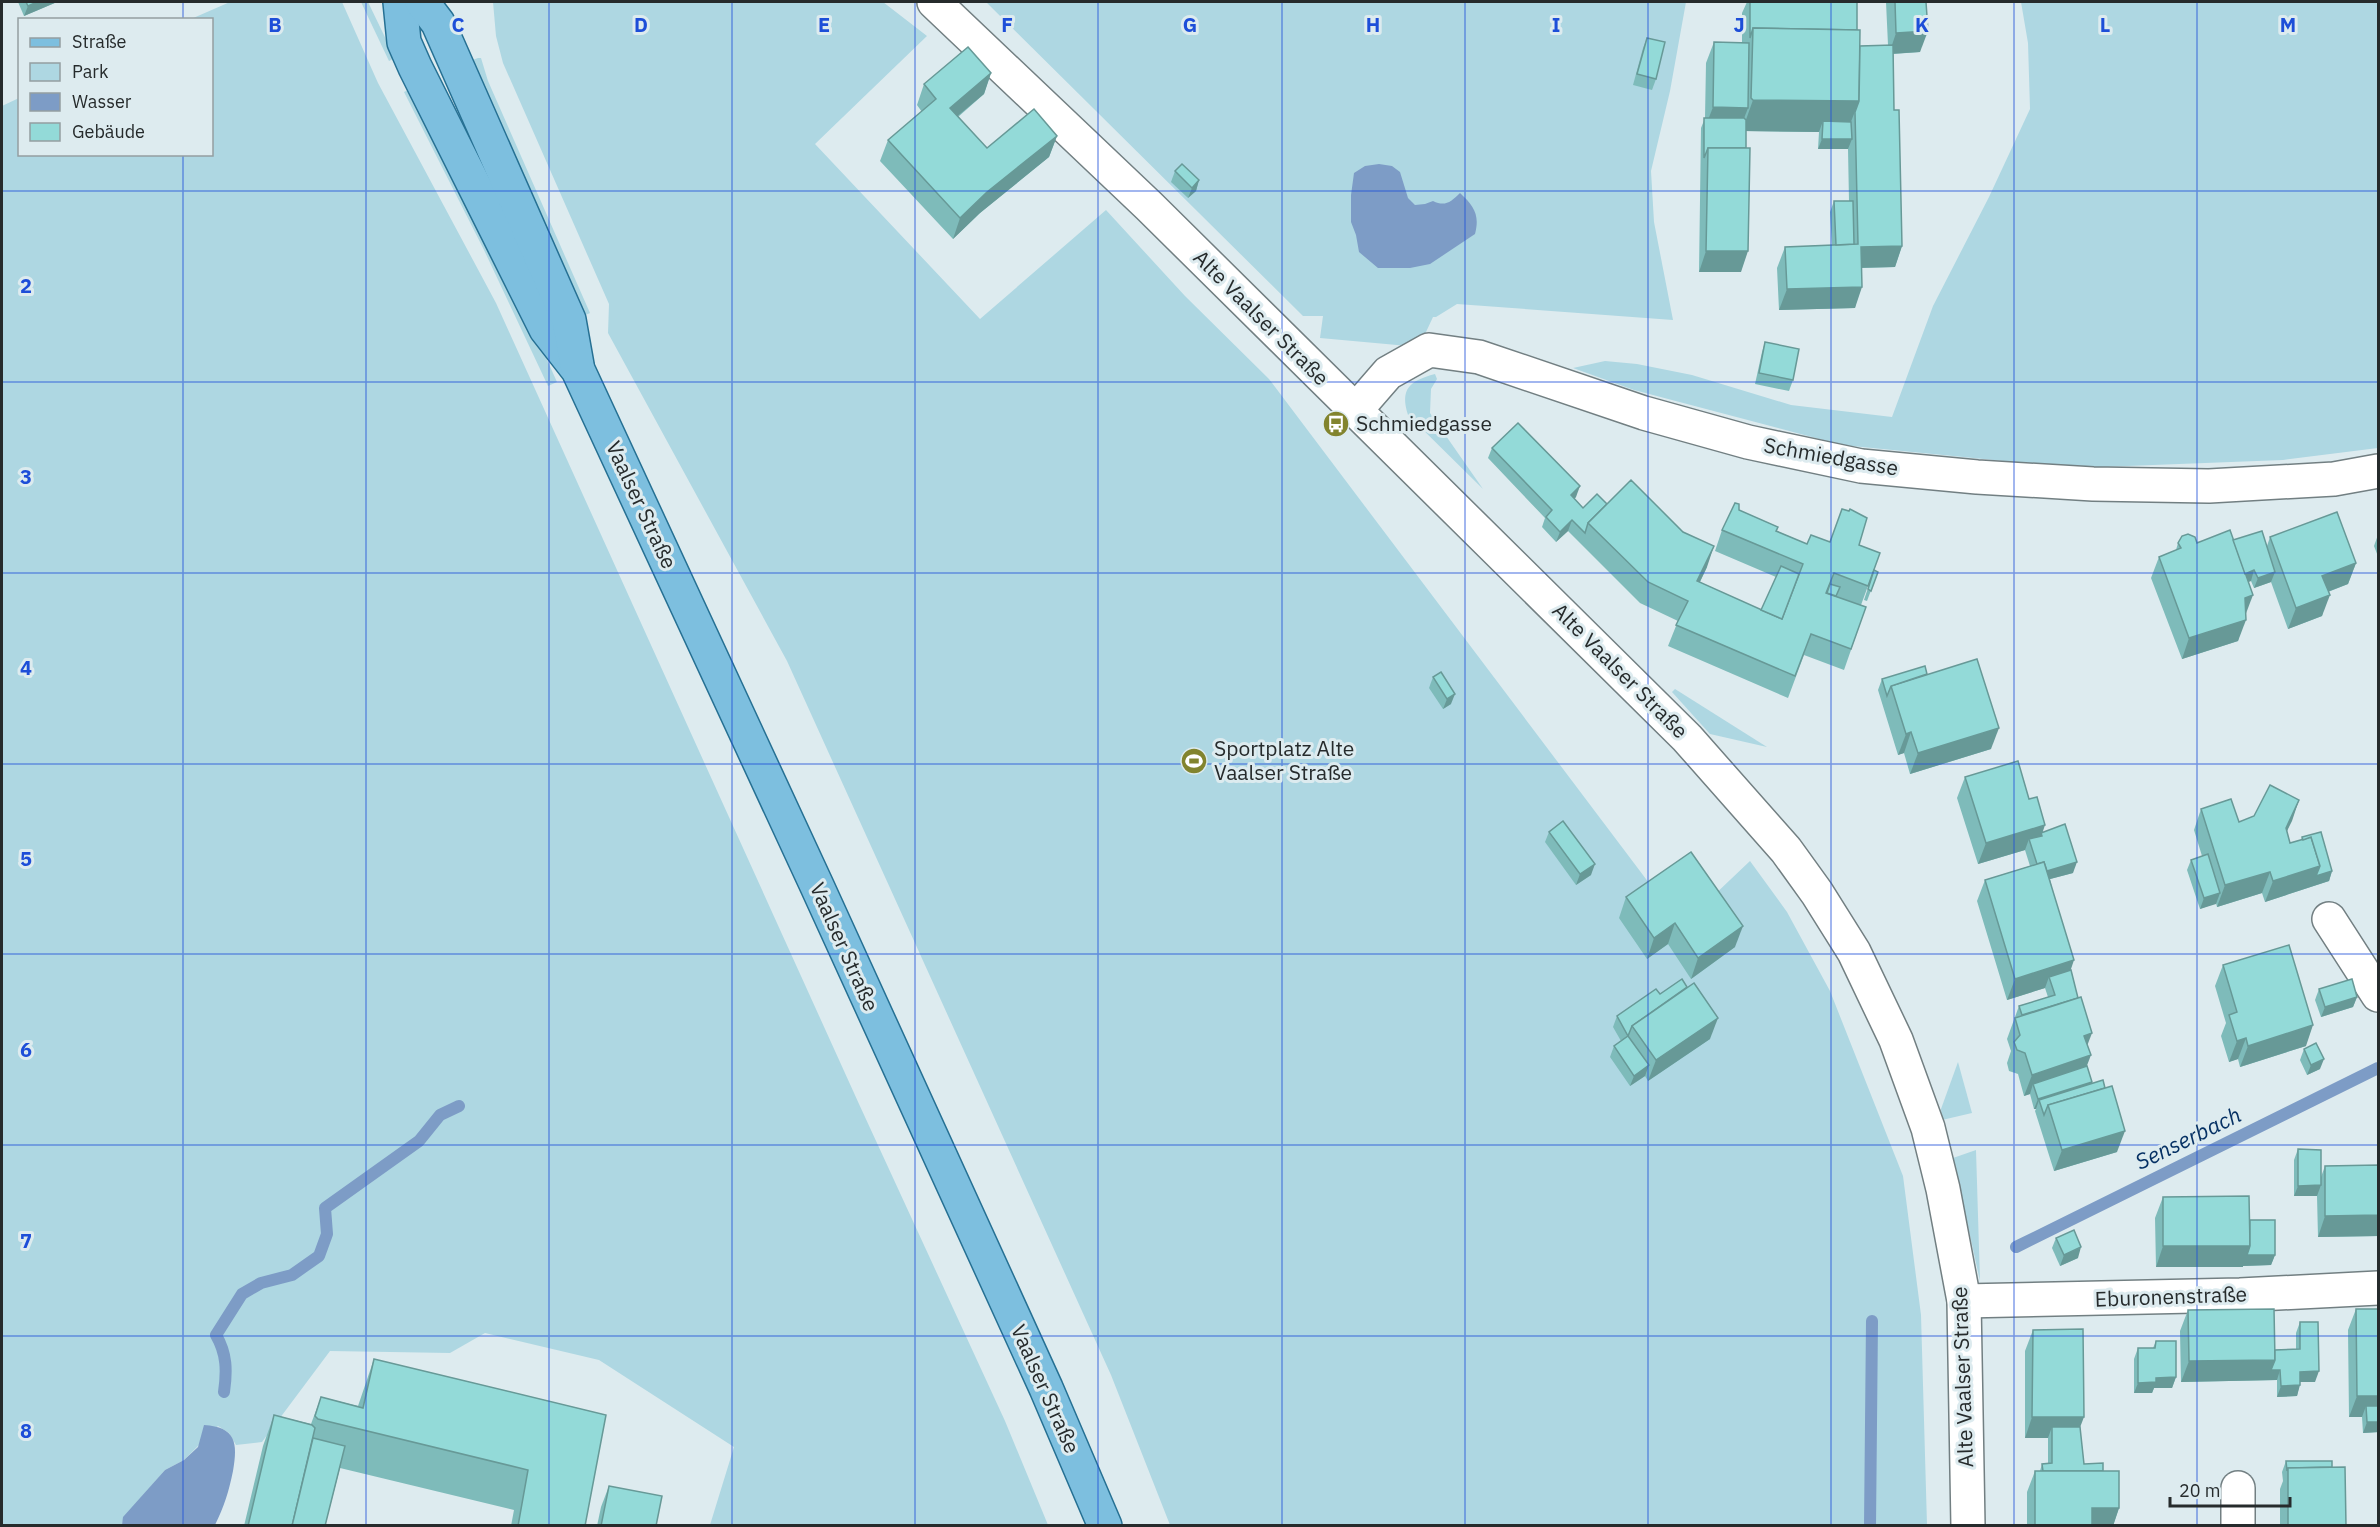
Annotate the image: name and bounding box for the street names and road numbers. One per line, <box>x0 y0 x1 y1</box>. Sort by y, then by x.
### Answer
street label: Alte Vaalser Straße <box>1188 243 1336 391</box>
street label: Schmiedgasse <box>1762 430 1901 482</box>
street label: Vaalser Straße <box>600 436 684 573</box>
street label: Alte Vaalser Straße <box>1547 596 1695 744</box>
street label: Vaalser Straße <box>804 878 886 1015</box>
street label: Eburonenstraße <box>2094 1279 2248 1313</box>
street label: Alte Vaalser Straße <box>1945 1286 1979 1468</box>
street label: Vaalser Straße <box>1005 1320 1087 1457</box>

